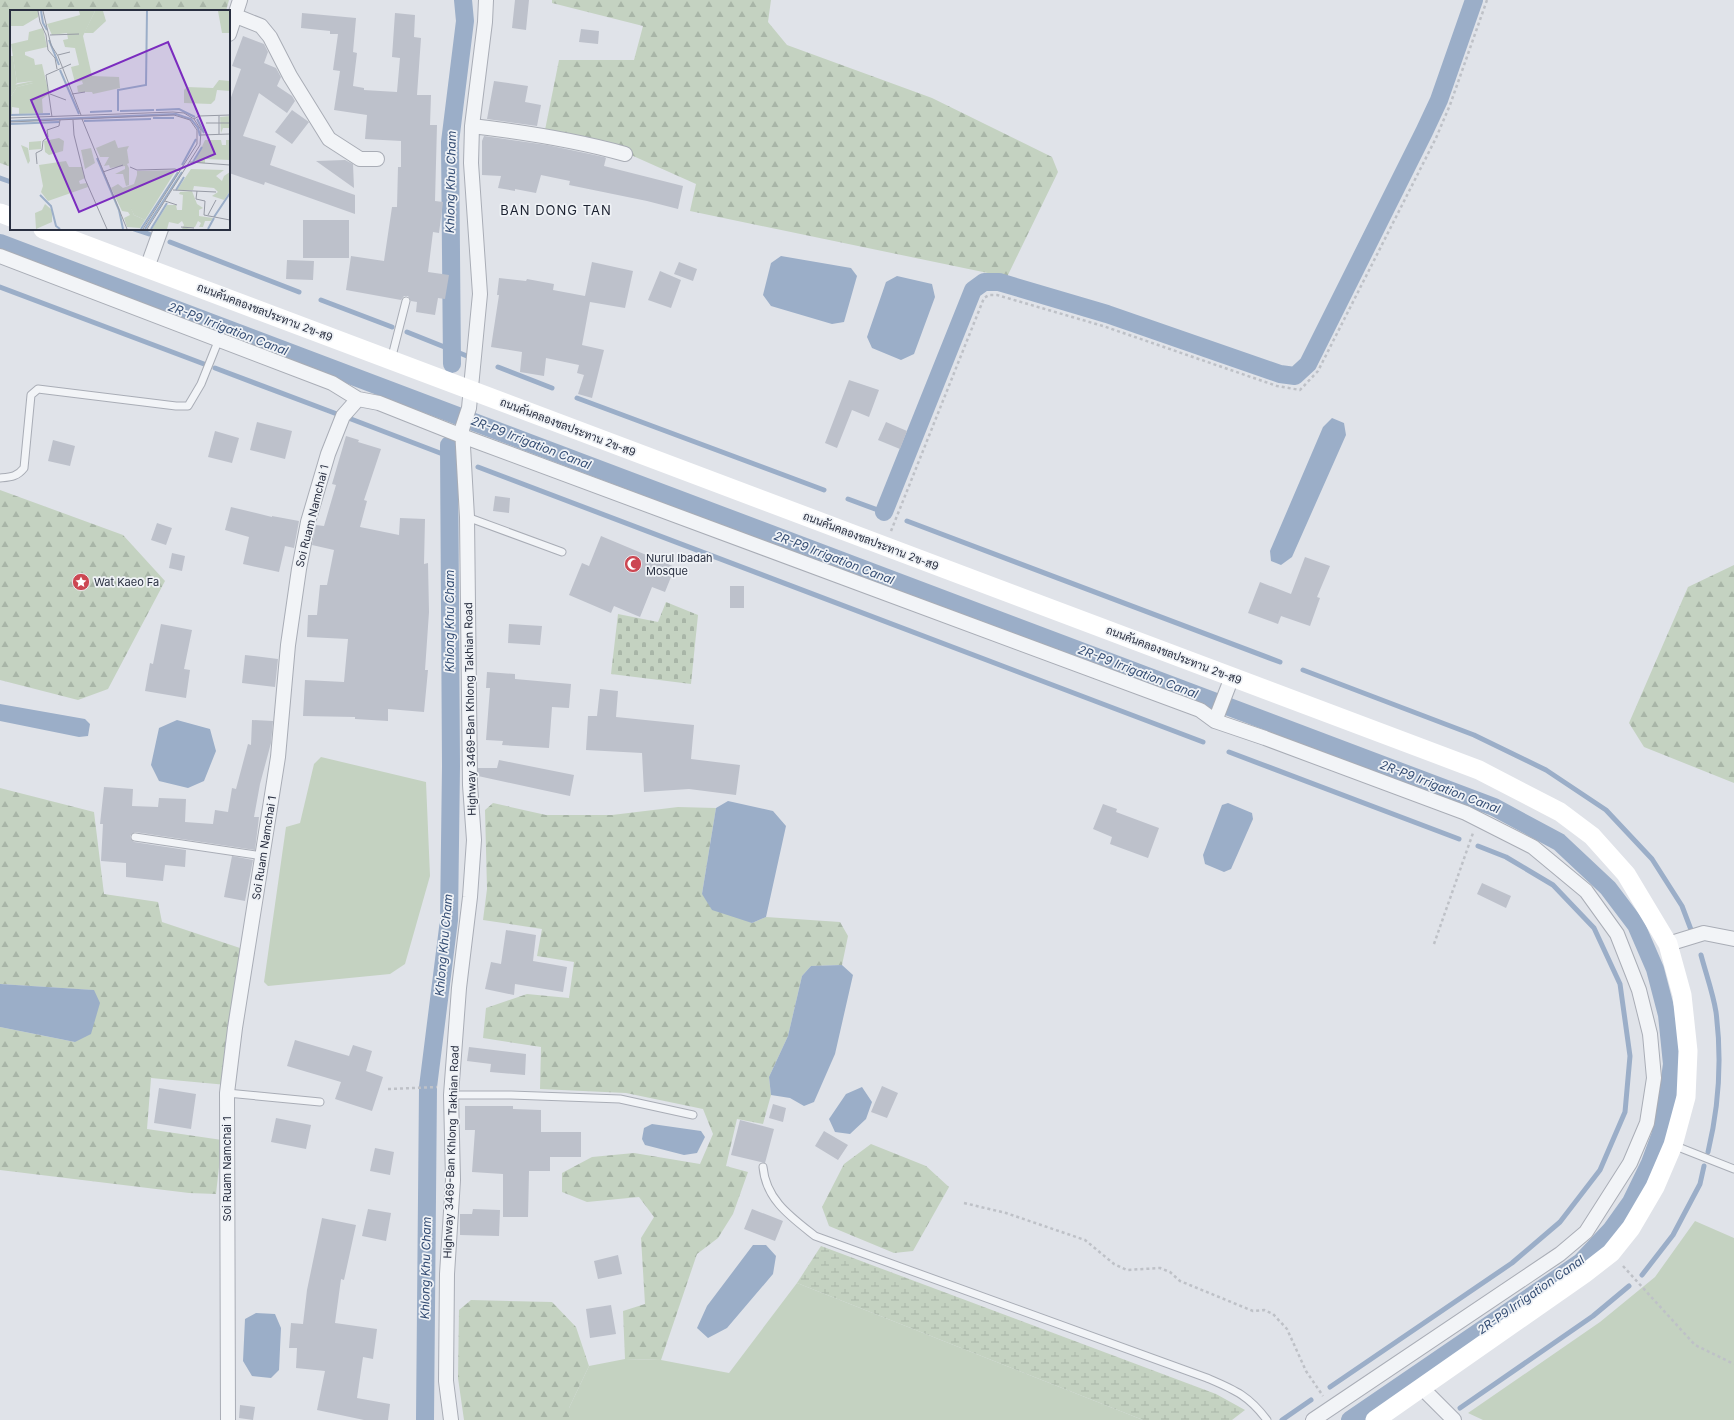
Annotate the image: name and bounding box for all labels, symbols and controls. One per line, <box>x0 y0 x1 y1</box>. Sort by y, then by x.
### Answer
inset map <box>10 10 230 230</box>
water label: Khlong Khu Cham <box>442 130 459 233</box>
district label: BAN DONG TAN <box>500 202 612 218</box>
street label: ถนนคันคลองชลประทาน 2ข-ส9 <box>195 280 335 344</box>
water label: 2R-P9 Irrigation Canal <box>166 299 290 358</box>
street label: ถนนคันคลองชลประทาน 2ข-ส9 <box>498 395 638 459</box>
water label: 2R-P9 Irrigation Canal <box>469 413 593 472</box>
street label: Soi Ruam Namchai 1 <box>292 463 332 569</box>
street label: ถนนคันคลองชลประทาน 2ข-ส9 <box>801 509 941 573</box>
water label: 2R-P9 Irrigation Canal <box>772 528 896 587</box>
place label: Nurul Ibadah Mosque <box>646 551 713 578</box>
mosque icon: Nurul Ibadah Mosque <box>623 554 643 574</box>
water label: Khlong Khu Cham <box>442 569 457 672</box>
place icon: Wat Kaeo Fa <box>71 572 91 592</box>
place label: Wat Kaeo Fa <box>94 575 159 589</box>
street label: Highway 3469-Ban Khlong Takhian Road <box>461 602 479 816</box>
street label: ถนนคันคลองชลประทาน 2ข-ส9 <box>1104 623 1244 687</box>
water label: 2R-P9 Irrigation Canal <box>1076 642 1200 701</box>
water label: 2R-P9 Irrigation Canal <box>1378 757 1502 816</box>
street label: Soi Ruam Namchai 1 <box>249 795 279 901</box>
water label: Khlong Khu Cham <box>432 893 455 997</box>
street label: Highway 3469-Ban Khlong Takhian Road <box>440 1045 462 1259</box>
street label: Soi Ruam Namchai 1 <box>220 1116 234 1222</box>
water label: Khlong Khu Cham <box>417 1216 434 1319</box>
water label: 2R-P9 Irrigation Canal <box>1474 1252 1587 1337</box>

